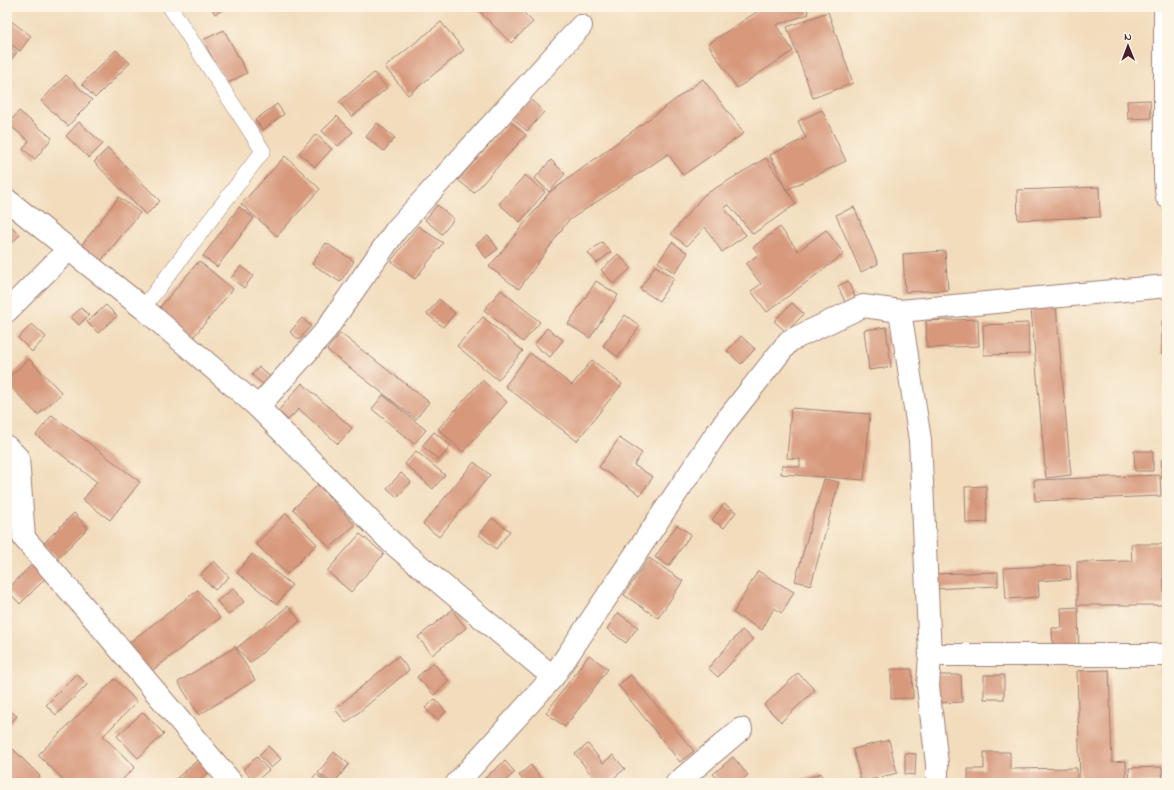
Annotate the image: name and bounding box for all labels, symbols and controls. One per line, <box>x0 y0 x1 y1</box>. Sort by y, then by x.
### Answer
north arrow <box>1108 26 1148 66</box>
text: N <box>1124 29 1132 45</box>

